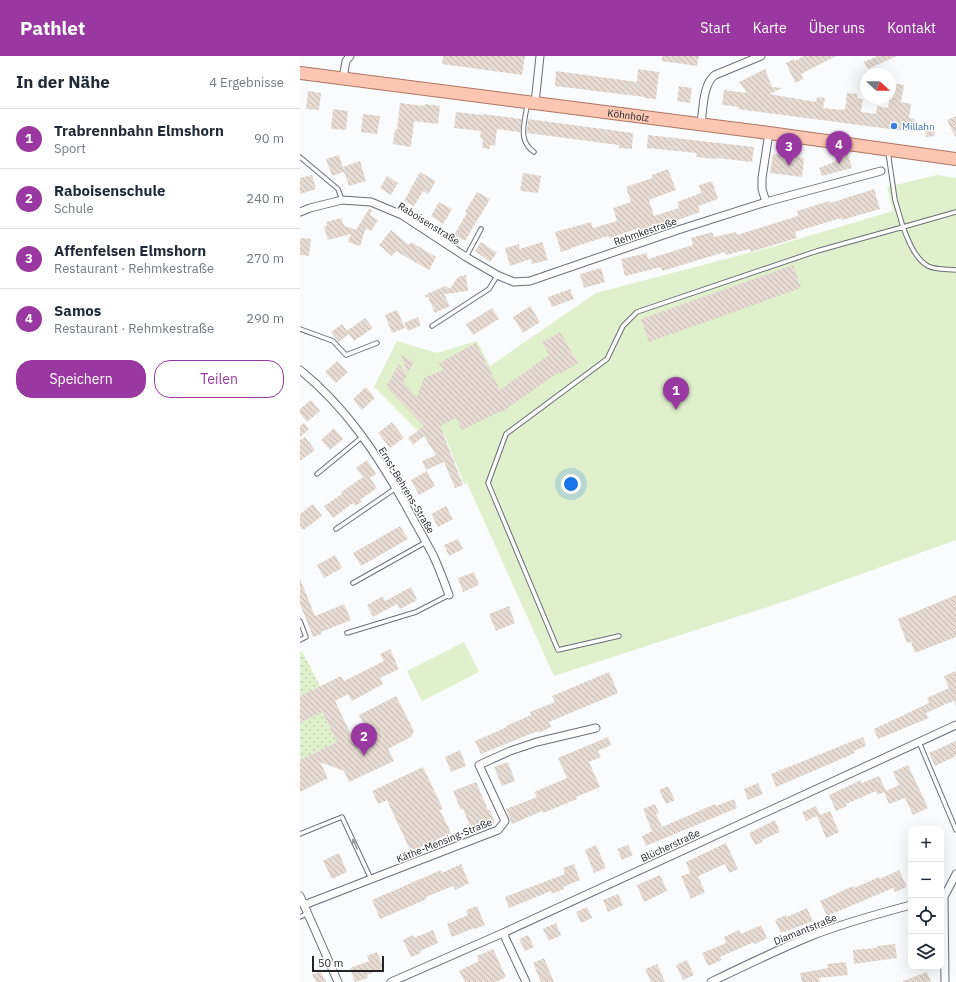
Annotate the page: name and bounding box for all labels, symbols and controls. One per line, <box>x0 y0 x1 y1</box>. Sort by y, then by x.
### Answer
text: Pathlet <box>20 16 85 40</box>
text: Start <box>700 19 731 37</box>
text: Karte <box>753 19 787 37</box>
text: Über uns <box>809 19 865 37</box>
text: Kontakt <box>887 19 936 37</box>
north arrow <box>860 68 896 104</box>
text: In der Nähe <box>16 71 110 93</box>
text: 4 Ergebnisse <box>209 74 284 91</box>
street label: Köhnholz <box>607 106 650 125</box>
place label: Millahn <box>902 120 935 133</box>
text: Trabrennbahn Elmshorn <box>54 121 224 140</box>
marker: Millahn <box>889 121 899 131</box>
text: 1 <box>25 130 33 147</box>
text: 90 m <box>254 130 284 147</box>
pin: 4 <box>826 131 852 164</box>
pin: 3 <box>776 133 802 166</box>
text: Sport <box>54 140 86 157</box>
text: Raboisenschule <box>54 181 165 200</box>
text: 2 <box>25 190 33 207</box>
text: 240 m <box>246 190 284 207</box>
street label: Raboisenstraße <box>395 199 463 248</box>
text: Schule <box>54 200 94 217</box>
street label: Rehmkestraße <box>612 214 679 248</box>
text: Affenfelsen Elmshorn <box>54 241 206 260</box>
text: 3 <box>25 250 33 267</box>
text: 270 m <box>246 250 284 267</box>
text: Restaurant · Rehmkestraße <box>54 260 214 277</box>
text: Samos <box>54 301 101 320</box>
text: 4 <box>25 310 33 327</box>
text: 290 m <box>246 310 284 327</box>
text: Restaurant · Rehmkestraße <box>54 320 214 337</box>
button: Speichern <box>16 360 146 398</box>
button: Teilen <box>154 360 284 398</box>
pin: 1 <box>663 377 689 410</box>
street label: Ernst-Behrens-Straße <box>376 445 438 536</box>
your location <box>561 474 581 494</box>
pin: 2 <box>351 723 377 756</box>
street label: Käthe-Mensing-Straße <box>395 815 494 866</box>
street label: Blücherstraße <box>638 826 702 865</box>
map controls <box>908 826 944 970</box>
button: + <box>908 826 944 862</box>
one-way arrow <box>351 837 357 849</box>
button: − <box>908 862 944 898</box>
button: locate <box>908 898 944 934</box>
street label: Diamantstraße <box>772 911 839 948</box>
button: layers <box>908 934 944 970</box>
scale bar <box>312 954 384 973</box>
text: 50 m <box>318 956 343 970</box>

